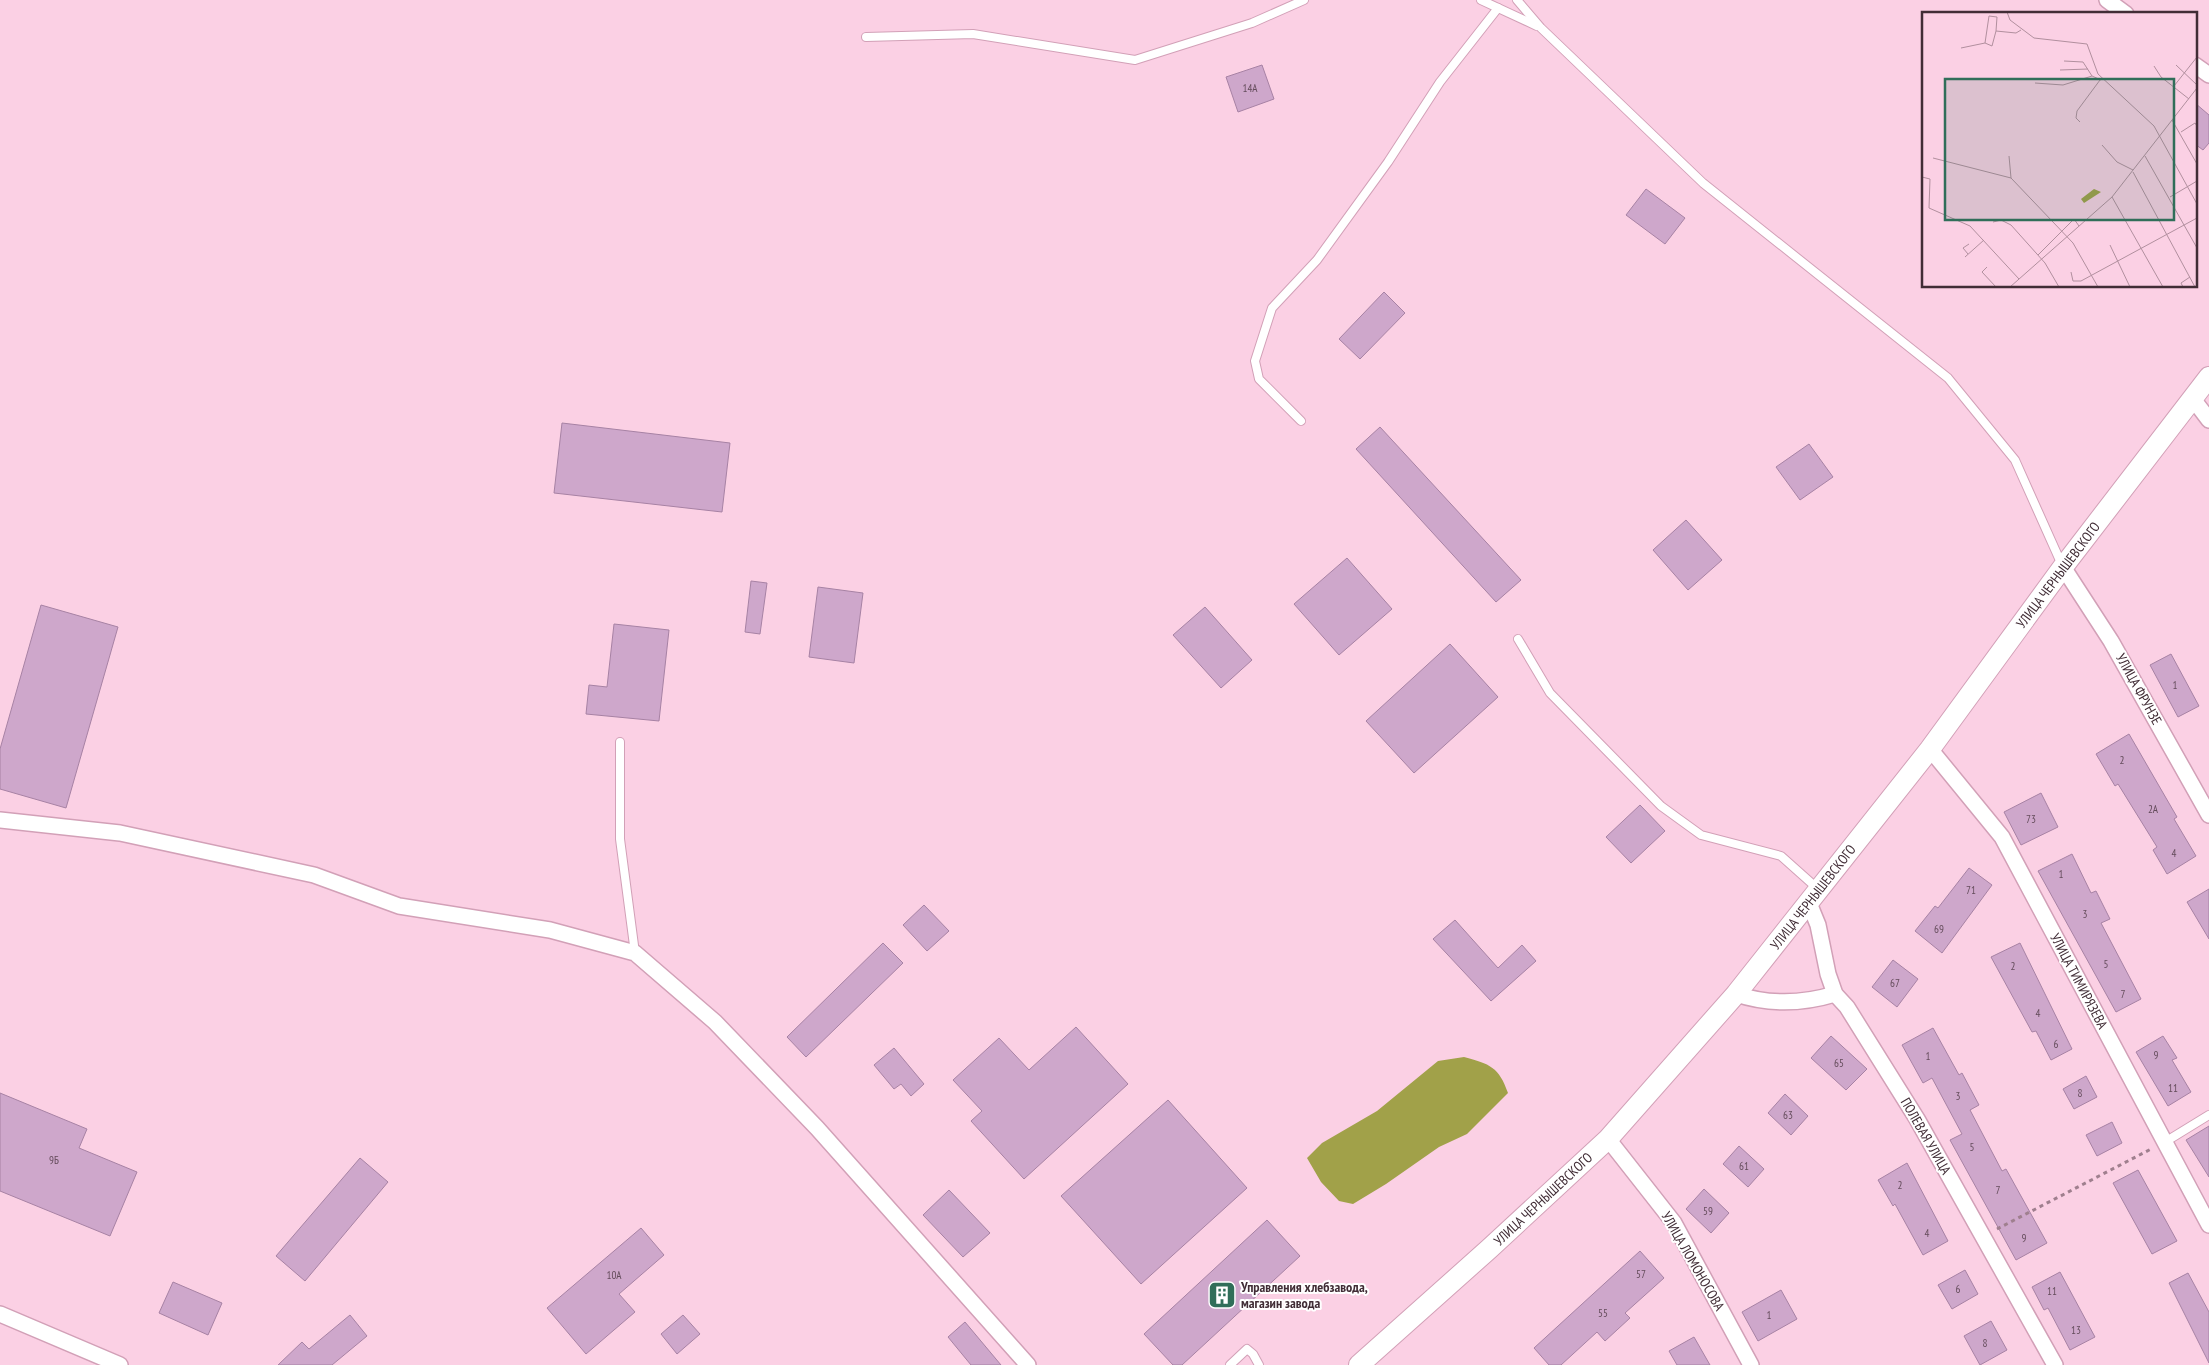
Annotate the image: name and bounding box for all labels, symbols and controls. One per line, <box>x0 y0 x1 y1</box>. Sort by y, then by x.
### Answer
inset map <box>1922 12 2196 288</box>
house number: 14А <box>1242 81 1258 95</box>
street label: УЛИЦА ЧЕРНЫШЕВСКОГО <box>2012 518 2104 632</box>
street label: УЛИЦА ФРУНЗЕ <box>2112 650 2166 728</box>
house number: 1 <box>2173 678 2178 692</box>
house number: 2 <box>2120 753 2125 767</box>
house number: 2А <box>2148 802 2159 816</box>
house number: 73 <box>2026 812 2036 826</box>
street label: УЛИЦА ЧЕРНЫШЕВСКОГО <box>1766 841 1860 953</box>
house number: 4 <box>2172 846 2177 860</box>
house number: 1 <box>2059 867 2064 881</box>
house number: 71 <box>1966 883 1976 897</box>
house number: 3 <box>2083 907 2088 921</box>
house number: 69 <box>1934 922 1944 936</box>
street label: УЛИЦА ТИМИРЯЗЕВА <box>2046 930 2112 1032</box>
house number: 5 <box>2104 957 2109 971</box>
house number: 2 <box>2011 959 2016 973</box>
house number: 67 <box>1890 976 1900 990</box>
house number: 7 <box>2121 987 2126 1001</box>
house number: 4 <box>2036 1006 2041 1020</box>
house number: 6 <box>2054 1037 2059 1051</box>
house number: 9 <box>2154 1048 2159 1062</box>
house number: 1 <box>1926 1049 1931 1063</box>
house number: 65 <box>1834 1056 1844 1070</box>
house number: 11 <box>2168 1081 2178 1095</box>
house number: 8 <box>2078 1086 2083 1100</box>
house number: 3 <box>1956 1089 1961 1103</box>
street label: ПОЛЕВАЯ УЛИЦА <box>1897 1094 1955 1178</box>
house number: 63 <box>1783 1108 1793 1122</box>
house number: 5 <box>1970 1140 1975 1154</box>
street label: УЛИЦА ЧЕРНЫШЕВСКОГО <box>1490 1148 1596 1249</box>
house number: 9Б <box>49 1153 59 1167</box>
house number: 61 <box>1739 1159 1749 1173</box>
house number: 2 <box>1898 1178 1903 1192</box>
house number: 7 <box>1996 1183 2001 1197</box>
house number: 59 <box>1703 1204 1713 1218</box>
street label: УЛИЦА ЛОМОНОСОВА <box>1657 1208 1729 1314</box>
house number: 4 <box>1925 1226 1930 1240</box>
house number: 9 <box>2022 1231 2027 1245</box>
house number: 57 <box>1636 1267 1646 1281</box>
house number: 10А <box>606 1268 622 1282</box>
place label: Управления хлебзавода, магазин завода <box>1240 1278 1368 1312</box>
building icon: Управления хлебзавода, магазин завода <box>1207 1280 1237 1310</box>
house number: 6 <box>1956 1282 1961 1296</box>
house number: 11 <box>2047 1284 2057 1298</box>
house number: 55 <box>1598 1306 1608 1320</box>
house number: 1 <box>1767 1308 1772 1322</box>
house number: 13 <box>2071 1323 2081 1337</box>
house number: 8 <box>1983 1336 1988 1350</box>

